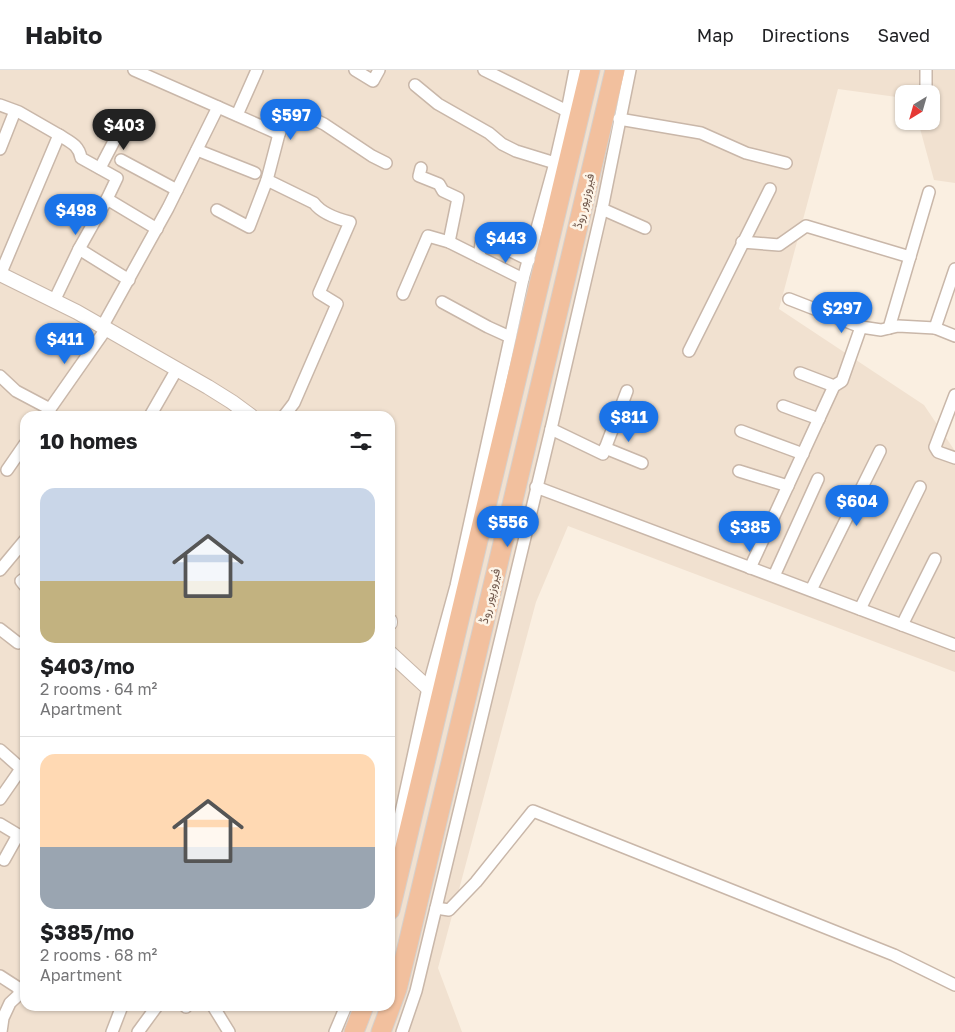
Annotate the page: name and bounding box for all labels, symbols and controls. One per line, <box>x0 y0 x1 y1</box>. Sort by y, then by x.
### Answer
text: Habito <box>25 20 103 49</box>
text: Map <box>697 24 733 46</box>
text: Directions <box>761 24 849 46</box>
text: Saved <box>877 24 930 46</box>
north arrow <box>895 85 940 130</box>
map controls <box>895 85 940 130</box>
pin: $597 <box>261 98 321 141</box>
text: $597 <box>271 105 311 125</box>
pin: $403 <box>94 108 154 151</box>
text: $403 <box>104 115 144 135</box>
street label: فیروزپور روڈ <box>570 172 598 230</box>
pin: $498 <box>46 194 106 236</box>
text: $498 <box>55 200 97 220</box>
pin: $443 <box>476 222 536 264</box>
text: $443 <box>486 228 526 248</box>
pin: $297 <box>812 292 872 334</box>
text: $297 <box>822 298 862 318</box>
pin: $411 <box>35 322 95 365</box>
text: $411 <box>46 329 84 349</box>
pin: $811 <box>599 400 659 443</box>
text: $811 <box>610 407 648 427</box>
icon: filters <box>347 427 375 455</box>
text: 10 homes <box>40 428 138 454</box>
pin: $604 <box>827 484 887 527</box>
text: $604 <box>836 491 878 511</box>
pin: $556 <box>478 506 538 548</box>
pin: $385 <box>720 510 780 553</box>
text: $556 <box>488 512 528 532</box>
text: $385 <box>730 517 770 537</box>
icon: home <box>163 521 253 611</box>
street label: فیروزپور روڈ <box>476 567 504 625</box>
text: $403/mo <box>40 653 135 679</box>
text: 2 rooms · 64 m² <box>40 679 157 699</box>
text: Apartment <box>40 699 122 719</box>
icon: home <box>163 786 253 876</box>
text: $385/mo <box>40 919 134 945</box>
text: 2 rooms · 68 m² <box>40 945 157 965</box>
text: Apartment <box>40 965 122 985</box>

